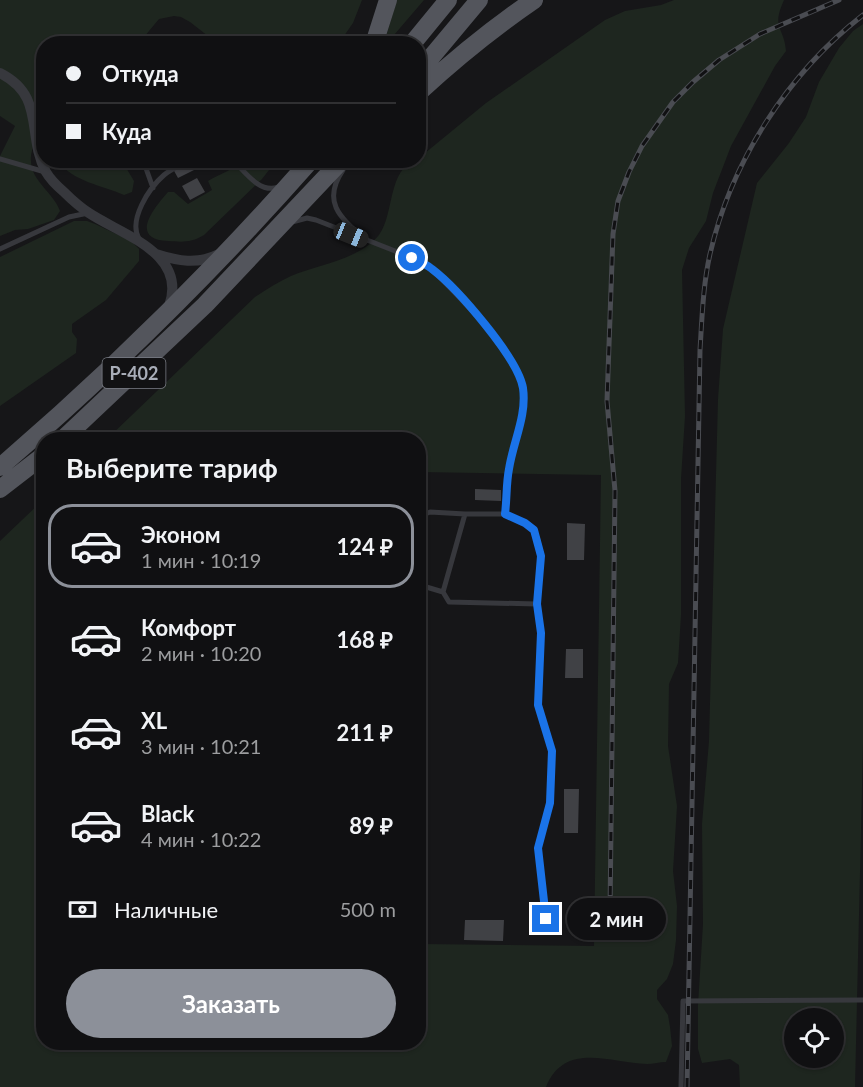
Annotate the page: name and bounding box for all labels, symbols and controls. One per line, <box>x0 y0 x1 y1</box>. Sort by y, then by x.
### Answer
text: Откуда <box>102 60 179 87</box>
text: Куда <box>102 118 152 145</box>
car <box>331 220 371 250</box>
route start <box>398 244 425 271</box>
road number: Р-402 <box>102 358 166 388</box>
text: Выберите тариф <box>66 451 278 484</box>
icon: car <box>69 519 123 573</box>
text: Эконом <box>141 521 221 548</box>
text: 124 ₽ <box>337 533 393 560</box>
text: 1 мин · 10:19 <box>141 548 261 572</box>
icon: car <box>69 612 123 666</box>
text: Комфорт <box>141 614 236 641</box>
text: 168 ₽ <box>337 626 393 653</box>
text: 2 мин · 10:20 <box>141 641 261 665</box>
icon: car <box>69 705 123 759</box>
text: XL <box>141 707 167 734</box>
text: 211 ₽ <box>337 719 393 746</box>
text: 3 мин · 10:21 <box>141 734 261 758</box>
icon: car <box>69 798 123 852</box>
text: Black <box>141 800 194 827</box>
text: 89 ₽ <box>349 812 393 839</box>
text: 4 мин · 10:22 <box>141 827 261 851</box>
icon: cash <box>66 893 99 926</box>
text: Наличные <box>114 896 218 923</box>
text: 500 m <box>340 897 396 921</box>
callout: 2 мин <box>567 898 666 940</box>
route end <box>532 905 559 932</box>
text: 2 мин <box>590 907 643 931</box>
button: Заказать <box>66 969 396 1038</box>
map controls <box>784 1008 844 1068</box>
button: locate <box>784 1008 844 1068</box>

